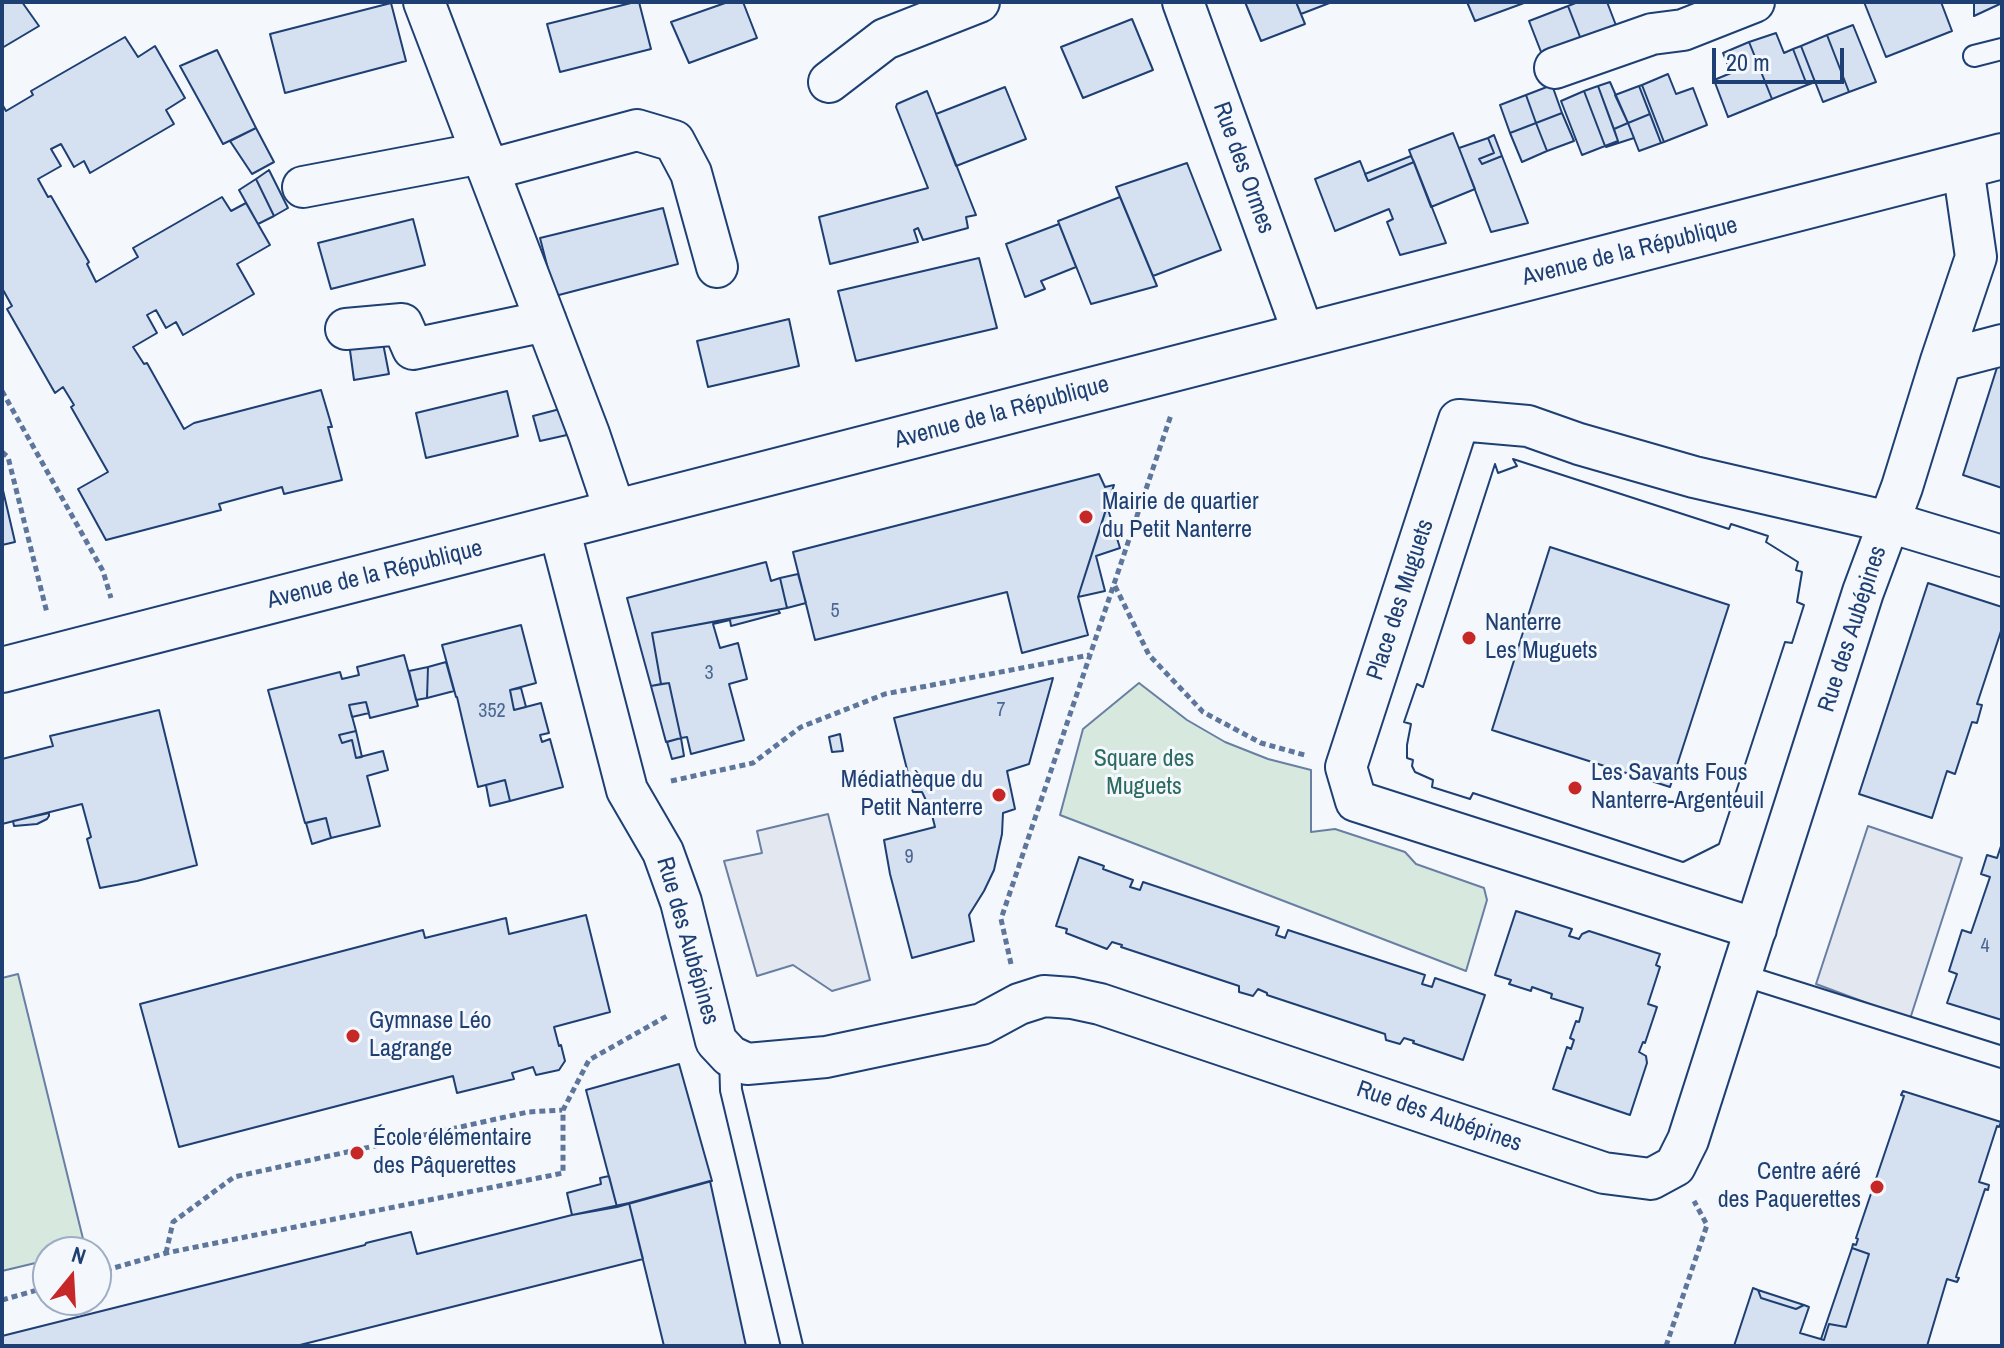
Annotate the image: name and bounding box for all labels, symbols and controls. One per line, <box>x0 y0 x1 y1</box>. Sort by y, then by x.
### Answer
scale bar <box>1716 32 1848 82</box>
text: 20 m <box>1726 46 1770 78</box>
street label: Rue des Ormes <box>1206 98 1280 238</box>
street label: Avenue de la République <box>1519 211 1741 293</box>
street label: Avenue de la République <box>892 371 1112 455</box>
place label: Mairie de quartier du Petit Nanterre <box>1102 489 1258 545</box>
marker: Mairie de quartier du Petit Nanterre <box>1077 508 1095 526</box>
street label: Place des Muguets <box>1361 516 1441 684</box>
street label: Avenue de la République <box>264 534 486 616</box>
street label: Rue des Aubépines <box>1813 542 1893 716</box>
house number: 5 <box>830 600 840 624</box>
place label: Nanterre Les Muguets <box>1485 610 1598 666</box>
marker: Nanterre Les Muguets <box>1460 629 1478 647</box>
house number: 3 <box>704 662 714 686</box>
house number: 7 <box>996 699 1006 723</box>
house number: 352 <box>478 700 506 724</box>
park label: Square des Muguets <box>1094 746 1194 802</box>
place label: Les Savants Fous Nanterre-Argenteuil <box>1591 760 1764 816</box>
place label: Médiathèque du Petit Nanterre <box>841 767 983 823</box>
marker: Les Savants Fous Nanterre-Argenteuil <box>1566 779 1584 797</box>
marker: Médiathèque du Petit Nanterre <box>990 786 1008 804</box>
house number: 9 <box>904 846 914 870</box>
street label: Rue des Aubépines <box>649 854 725 1028</box>
house number: 4 <box>1980 935 1990 959</box>
place label: Gymnase Léo Lagrange <box>369 1008 492 1064</box>
marker: Gymnase Léo Lagrange <box>344 1027 362 1045</box>
street label: Rue des Aubépines <box>1353 1075 1525 1159</box>
place label: École élémentaire des Pâquerettes <box>373 1125 532 1181</box>
marker: École élémentaire des Pâquerettes <box>348 1144 366 1162</box>
place label: Centre aéré des Paquerettes <box>1718 1159 1861 1215</box>
marker: Centre aéré des Paquerettes <box>1868 1178 1886 1196</box>
north arrow <box>32 1236 112 1316</box>
text: N <box>68 1239 90 1271</box>

